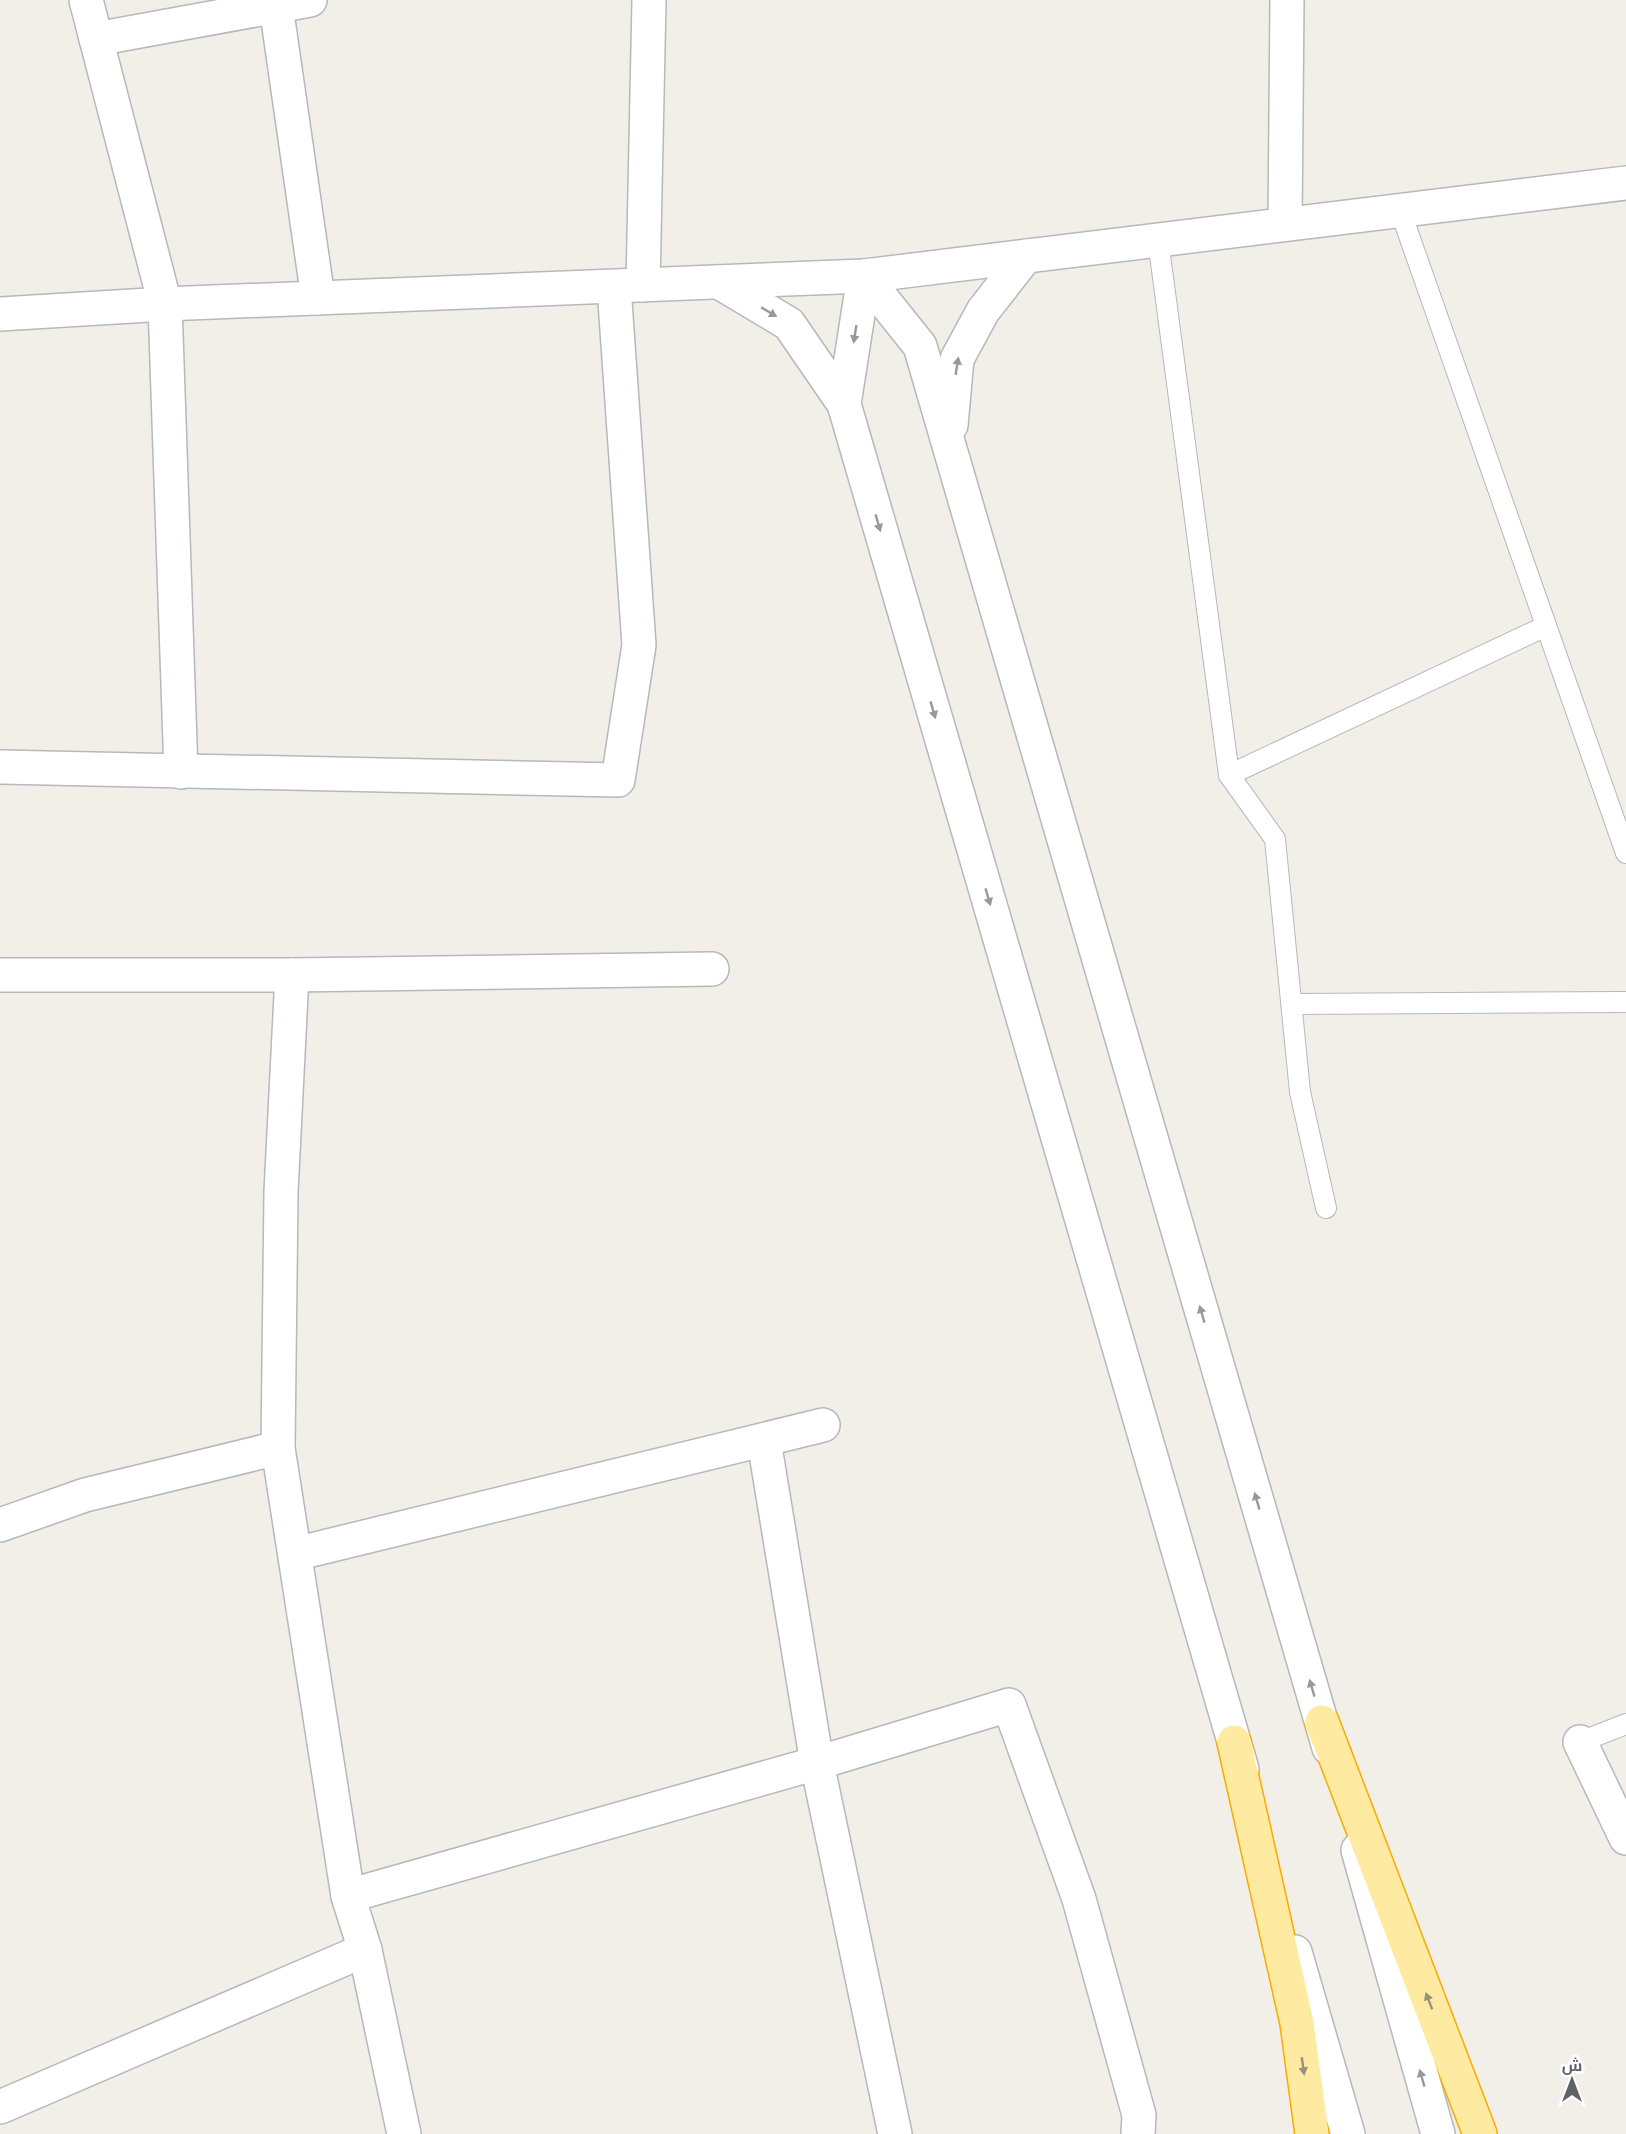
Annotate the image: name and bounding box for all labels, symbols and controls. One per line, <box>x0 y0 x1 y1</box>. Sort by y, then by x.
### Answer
one-way arrow <box>761 307 778 318</box>
one-way arrow <box>850 324 859 343</box>
one-way arrow <box>952 356 961 375</box>
one-way arrow <box>874 514 883 532</box>
one-way arrow <box>929 701 938 719</box>
one-way arrow <box>983 888 993 906</box>
one-way arrow <box>1197 1305 1206 1323</box>
one-way arrow <box>1252 1492 1261 1510</box>
one-way arrow <box>1307 1679 1316 1697</box>
one-way arrow <box>1424 1992 1433 2010</box>
north arrow <box>1542 2050 1602 2110</box>
one-way arrow <box>1298 2057 1307 2076</box>
text: ش <box>1562 2057 1582 2075</box>
one-way arrow <box>1417 2069 1426 2087</box>

